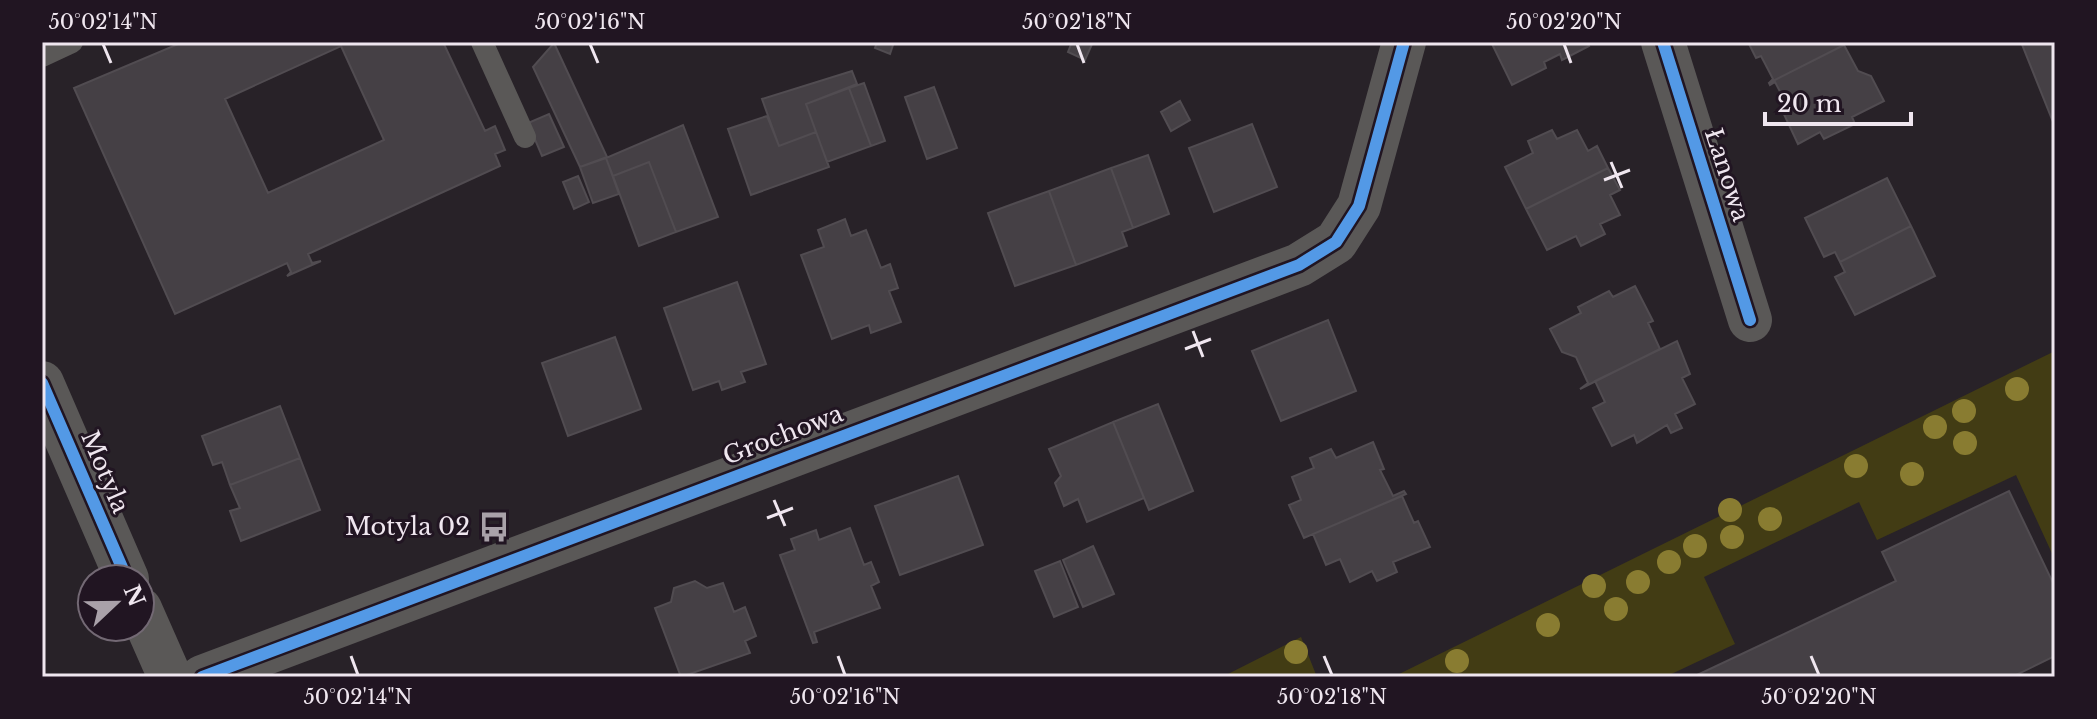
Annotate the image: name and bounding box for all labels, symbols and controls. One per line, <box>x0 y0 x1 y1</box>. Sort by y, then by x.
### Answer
text: 50°02'14"N <box>48 10 158 34</box>
text: 50°02'16"N <box>535 10 645 34</box>
text: 50°02'18"N <box>1022 10 1132 34</box>
text: 50°02'20"N <box>1506 10 1622 34</box>
scale bar <box>1765 76 1911 126</box>
text: 20 m <box>1777 89 1842 118</box>
street label: Łanowa <box>1699 125 1756 226</box>
street label: Grochowa <box>719 398 847 471</box>
street label: Motyla <box>75 426 136 518</box>
bus stop icon: Motyla 02 <box>477 510 511 544</box>
place label: Motyla 02 <box>345 512 470 541</box>
north arrow <box>76 563 156 643</box>
text: N <box>118 581 151 611</box>
text: 50°02'14"N <box>303 685 413 709</box>
text: 50°02'16"N <box>790 685 900 709</box>
text: 50°02'18"N <box>1277 685 1387 709</box>
text: 50°02'20"N <box>1761 685 1877 709</box>

